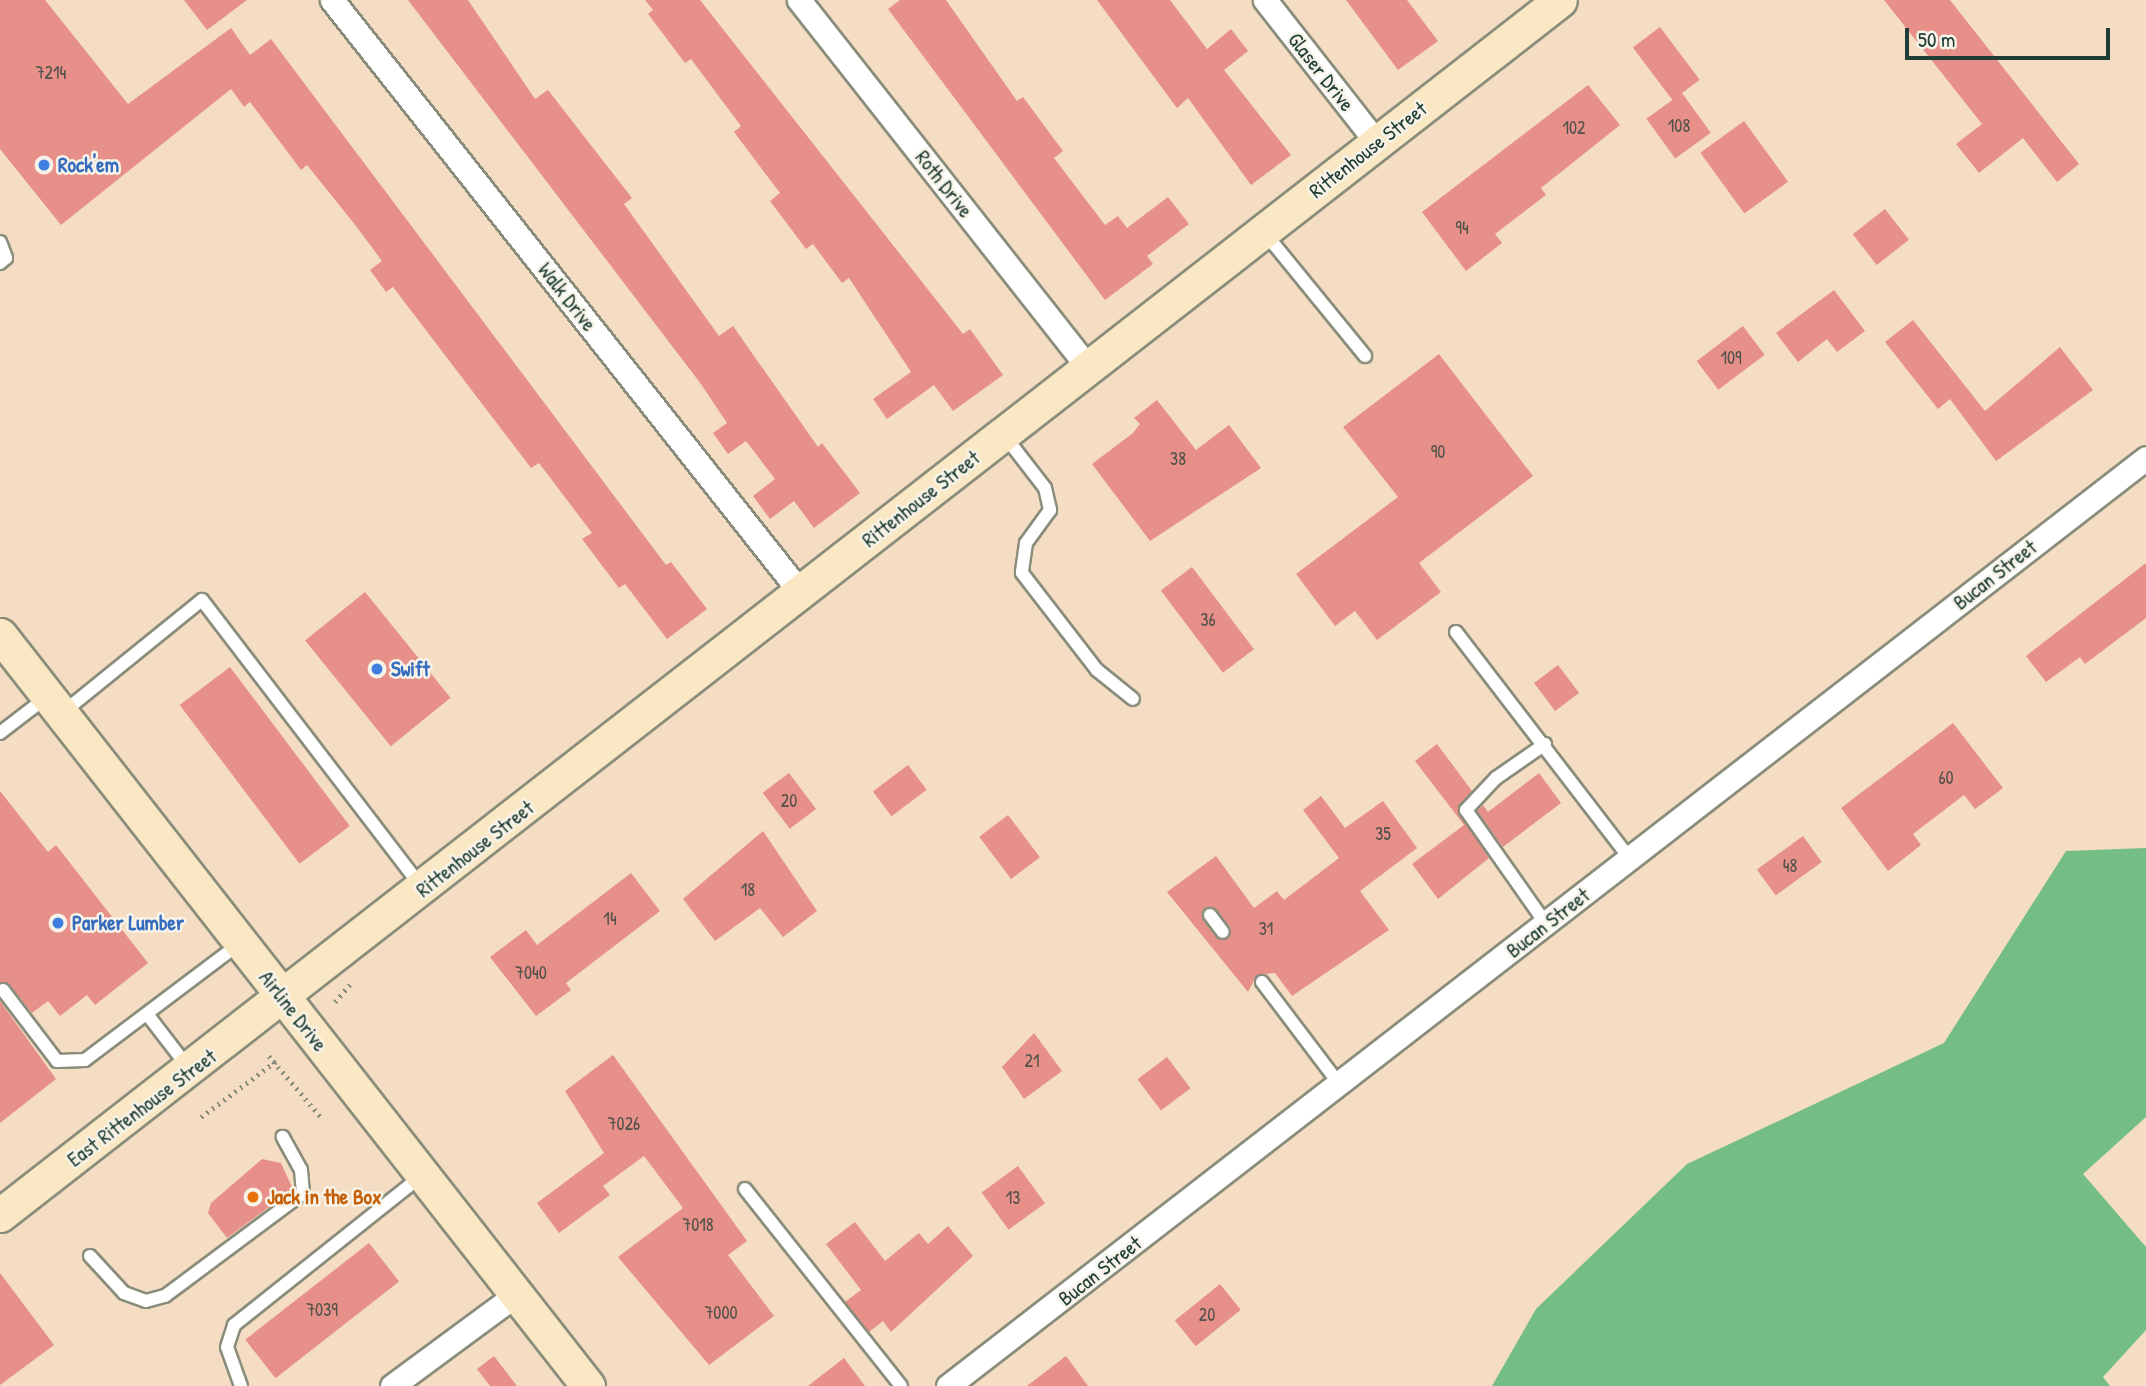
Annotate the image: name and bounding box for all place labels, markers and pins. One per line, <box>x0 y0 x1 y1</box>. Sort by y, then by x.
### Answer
place label: Rock'em <box>58 152 119 178</box>
marker: Rock'em <box>36 157 52 173</box>
place label: Swift <box>391 656 430 682</box>
marker: Swift <box>369 661 385 677</box>
place label: Parker Lumber <box>72 910 184 936</box>
marker: Parker Lumber <box>50 915 66 931</box>
place label: Jack in the Box <box>267 1184 381 1210</box>
marker: Jack in the Box <box>245 1189 261 1205</box>

